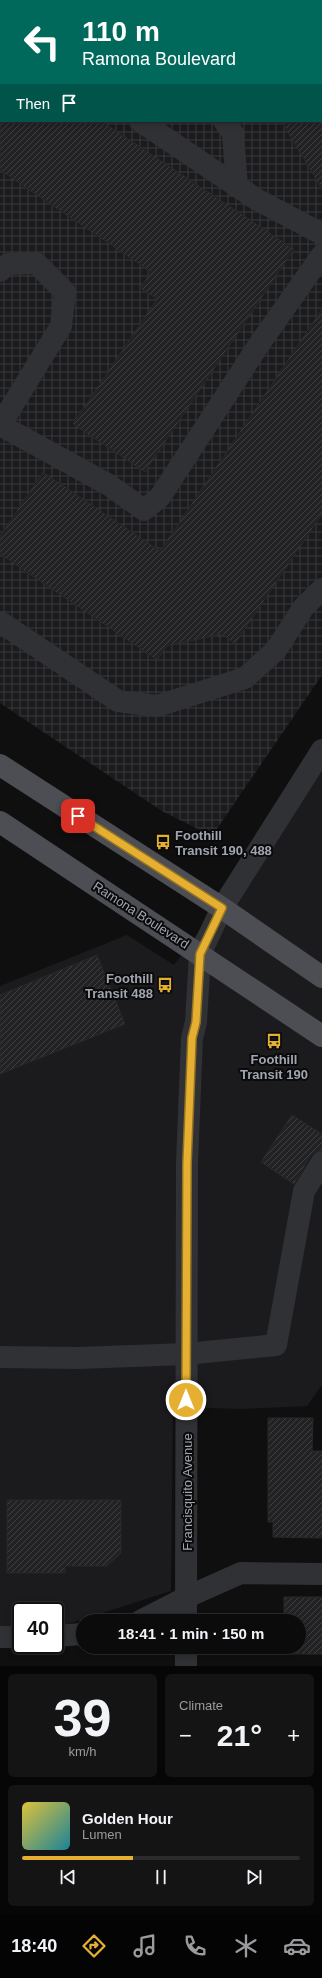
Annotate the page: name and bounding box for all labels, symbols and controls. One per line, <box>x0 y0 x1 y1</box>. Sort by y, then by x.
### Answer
icon: left <box>16 16 68 68</box>
text: 110 m <box>82 16 160 47</box>
text: Ramona Boulevard <box>82 49 236 69</box>
icon: arrive <box>58 92 80 114</box>
text: Then <box>16 95 50 112</box>
pin <box>61 799 95 833</box>
icon: arrive <box>67 805 89 827</box>
place label: Foothill Transit 190, 488 <box>175 828 272 858</box>
bus stop icon: Foothill Transit 190, 488 <box>154 833 172 851</box>
street label: Ramona Boulevard <box>90 878 192 952</box>
place label: Foothill Transit 488 <box>85 971 153 1001</box>
bus stop icon: Foothill Transit 488 <box>156 976 174 994</box>
bus stop icon: Foothill Transit 190 <box>265 1032 283 1050</box>
place label: Foothill Transit 190 <box>240 1052 308 1082</box>
position arrow <box>165 1379 207 1421</box>
street label: Francisquito Avenue <box>180 1433 195 1551</box>
speed limit sign: 40 <box>12 1602 64 1654</box>
text: 18:41 · 1 min · 150 m <box>118 1625 264 1642</box>
text: 39 <box>54 1689 111 1747</box>
text: Climate <box>179 1698 223 1713</box>
text: 21° <box>217 1719 262 1752</box>
text: − <box>179 1723 192 1748</box>
text: + <box>287 1723 300 1748</box>
text: km/h <box>68 1744 97 1759</box>
text: Golden Hour <box>82 1810 173 1827</box>
text: Lumen <box>82 1827 122 1842</box>
icon: previous <box>57 1866 79 1888</box>
icon: pause <box>150 1866 172 1888</box>
icon: next <box>243 1866 265 1888</box>
icon: directions <box>80 1932 108 1960</box>
icon: music <box>131 1932 159 1960</box>
icon: phone <box>181 1932 209 1960</box>
icon: climate <box>232 1932 260 1960</box>
icon: car <box>283 1932 311 1960</box>
text: 18:40 <box>11 1936 57 1956</box>

